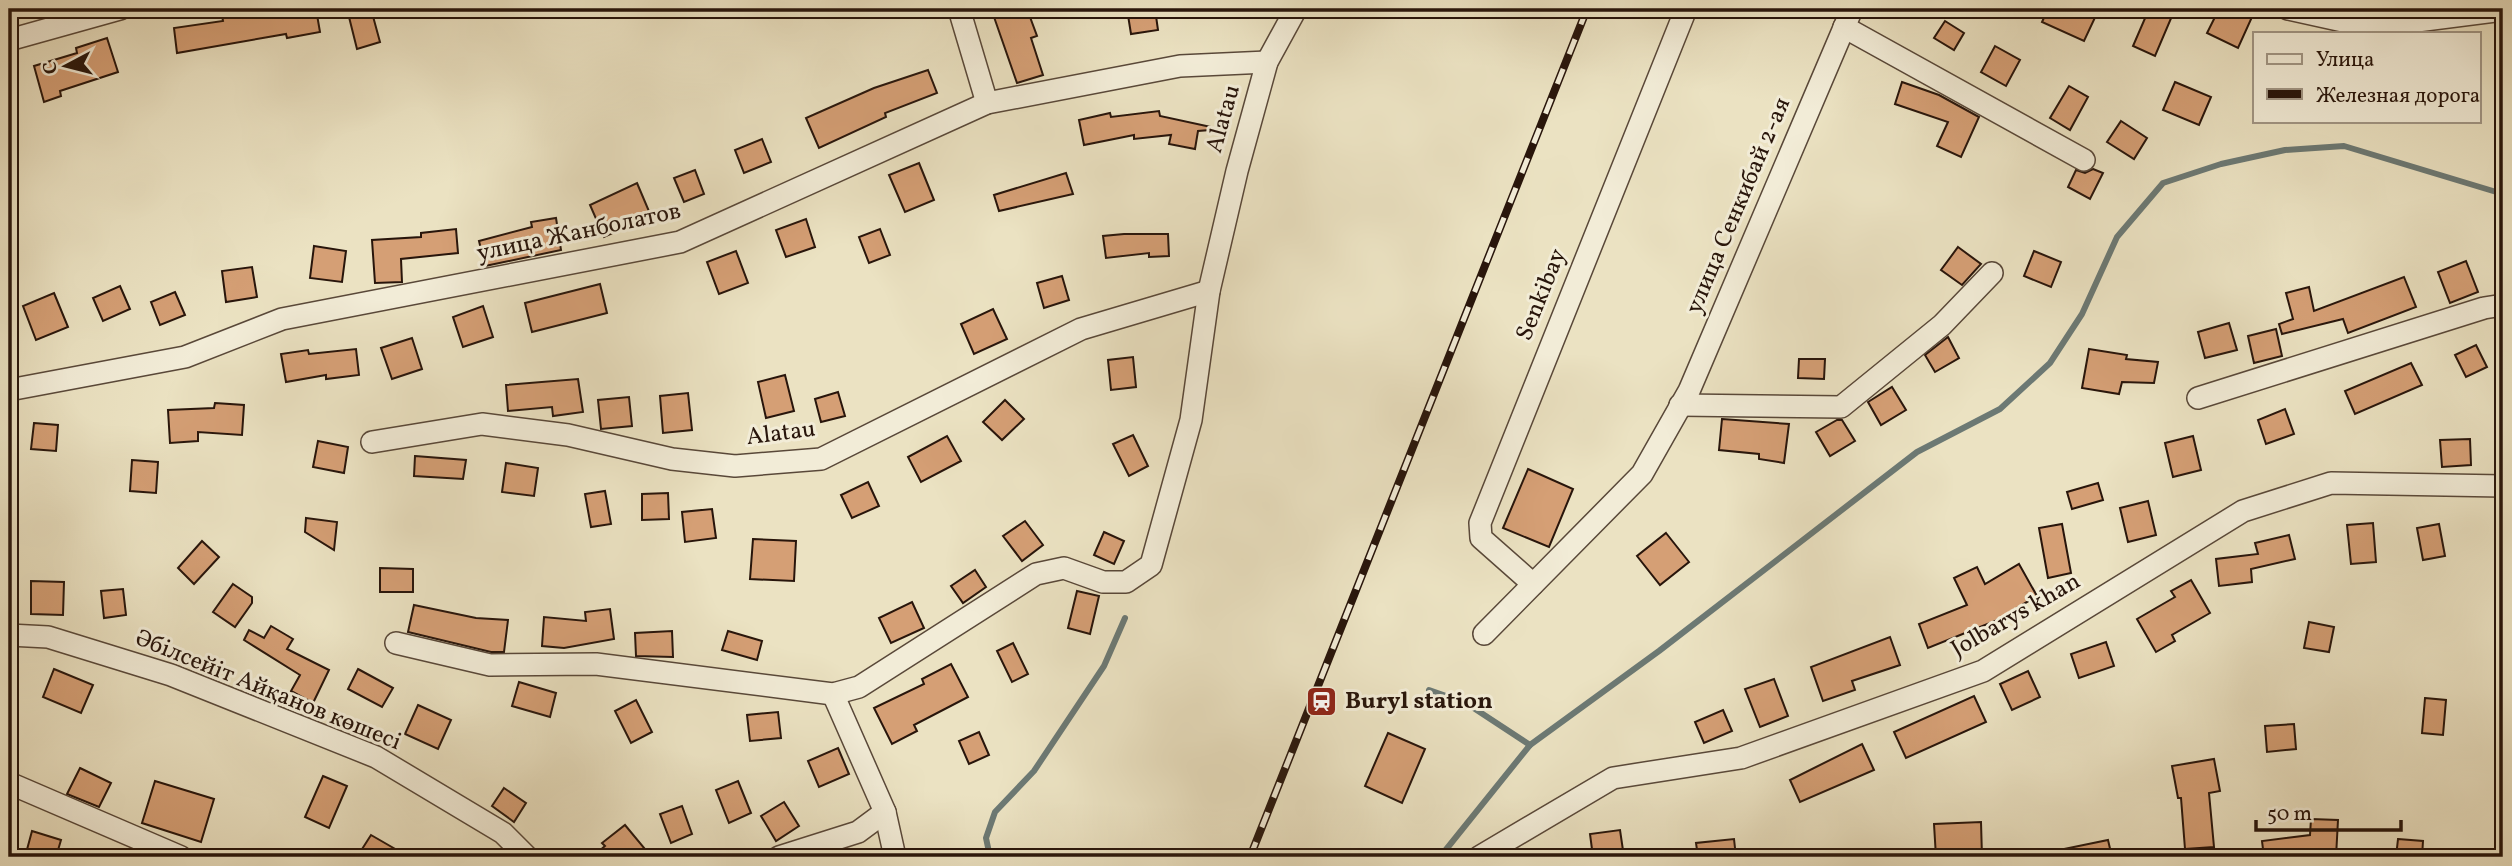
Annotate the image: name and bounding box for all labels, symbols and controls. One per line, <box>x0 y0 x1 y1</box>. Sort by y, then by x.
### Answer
north arrow <box>32 32 102 102</box>
legend <box>2253 32 2480 122</box>
text: Улица <box>2316 46 2374 75</box>
text: С <box>37 60 65 75</box>
street label: Alatau <box>1198 81 1250 157</box>
text: Железная дорога <box>2316 82 2480 111</box>
street label: улица Сенкибай 2-ая <box>1678 93 1800 319</box>
street label: улица Жанболатов <box>474 195 684 271</box>
street label: Senkibay <box>1508 244 1576 346</box>
street label: Alatau <box>744 413 818 455</box>
street label: Jolbarys khan <box>1945 565 2087 667</box>
street label: Әбілсейіт Айқанов көшесі <box>130 622 406 760</box>
station icon: Buryl station <box>1305 685 1339 719</box>
place label: Buryl station <box>1345 685 1493 719</box>
scale bar <box>2256 789 2402 833</box>
text: 50 m <box>2267 800 2312 829</box>

